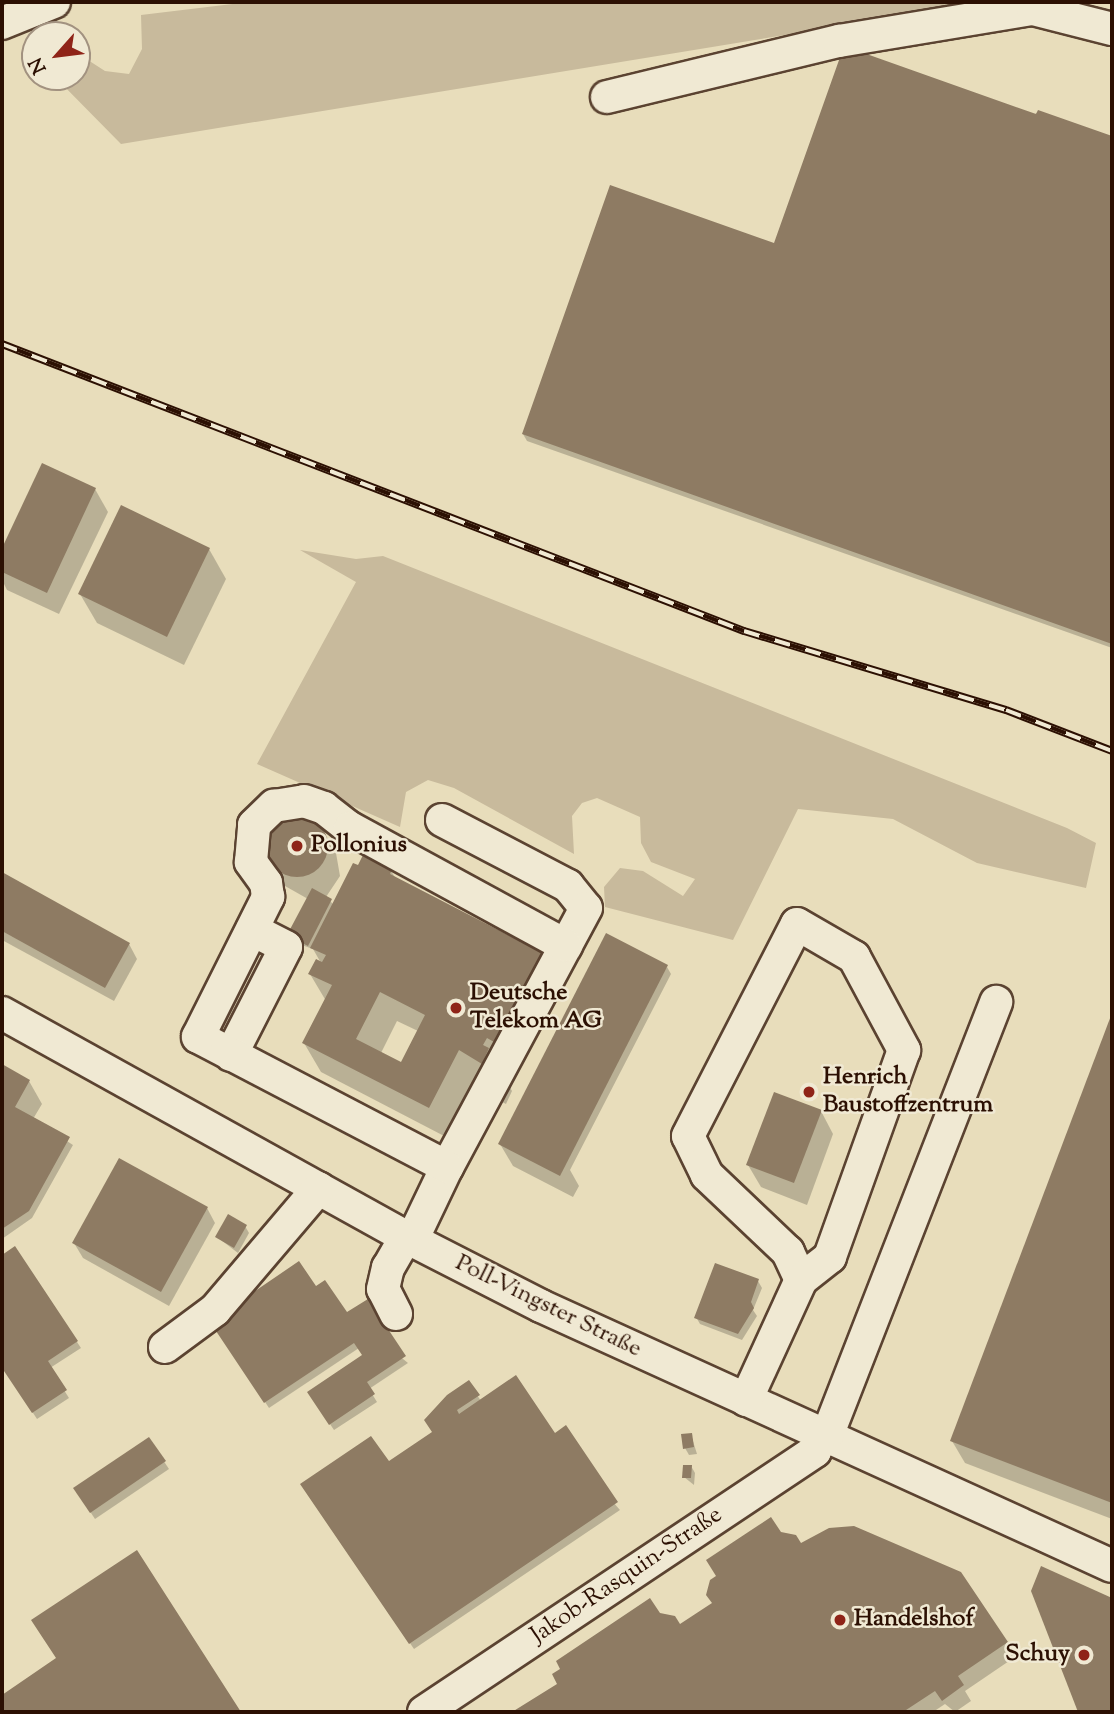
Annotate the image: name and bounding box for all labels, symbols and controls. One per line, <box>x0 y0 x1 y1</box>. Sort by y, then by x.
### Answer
north arrow <box>21 21 91 91</box>
text: N <box>23 52 54 78</box>
place label: Pollonius <box>311 832 407 860</box>
marker: Pollonius <box>289 838 305 854</box>
place label: Deutsche Telekom AG <box>470 980 602 1036</box>
marker: Deutsche Telekom AG <box>448 1000 464 1016</box>
place label: Henrich Baustoffzentrum <box>823 1064 993 1120</box>
marker: Henrich Baustoffzentrum <box>801 1084 817 1100</box>
street label: Poll-Vingster Straße <box>450 1249 646 1365</box>
street label: Jakob-Rasquin-Straße <box>526 1501 728 1651</box>
place label: Handelshof <box>854 1606 974 1634</box>
marker: Handelshof <box>832 1612 848 1628</box>
place label: Schuy <box>1005 1641 1070 1669</box>
marker: Schuy <box>1076 1647 1092 1663</box>

